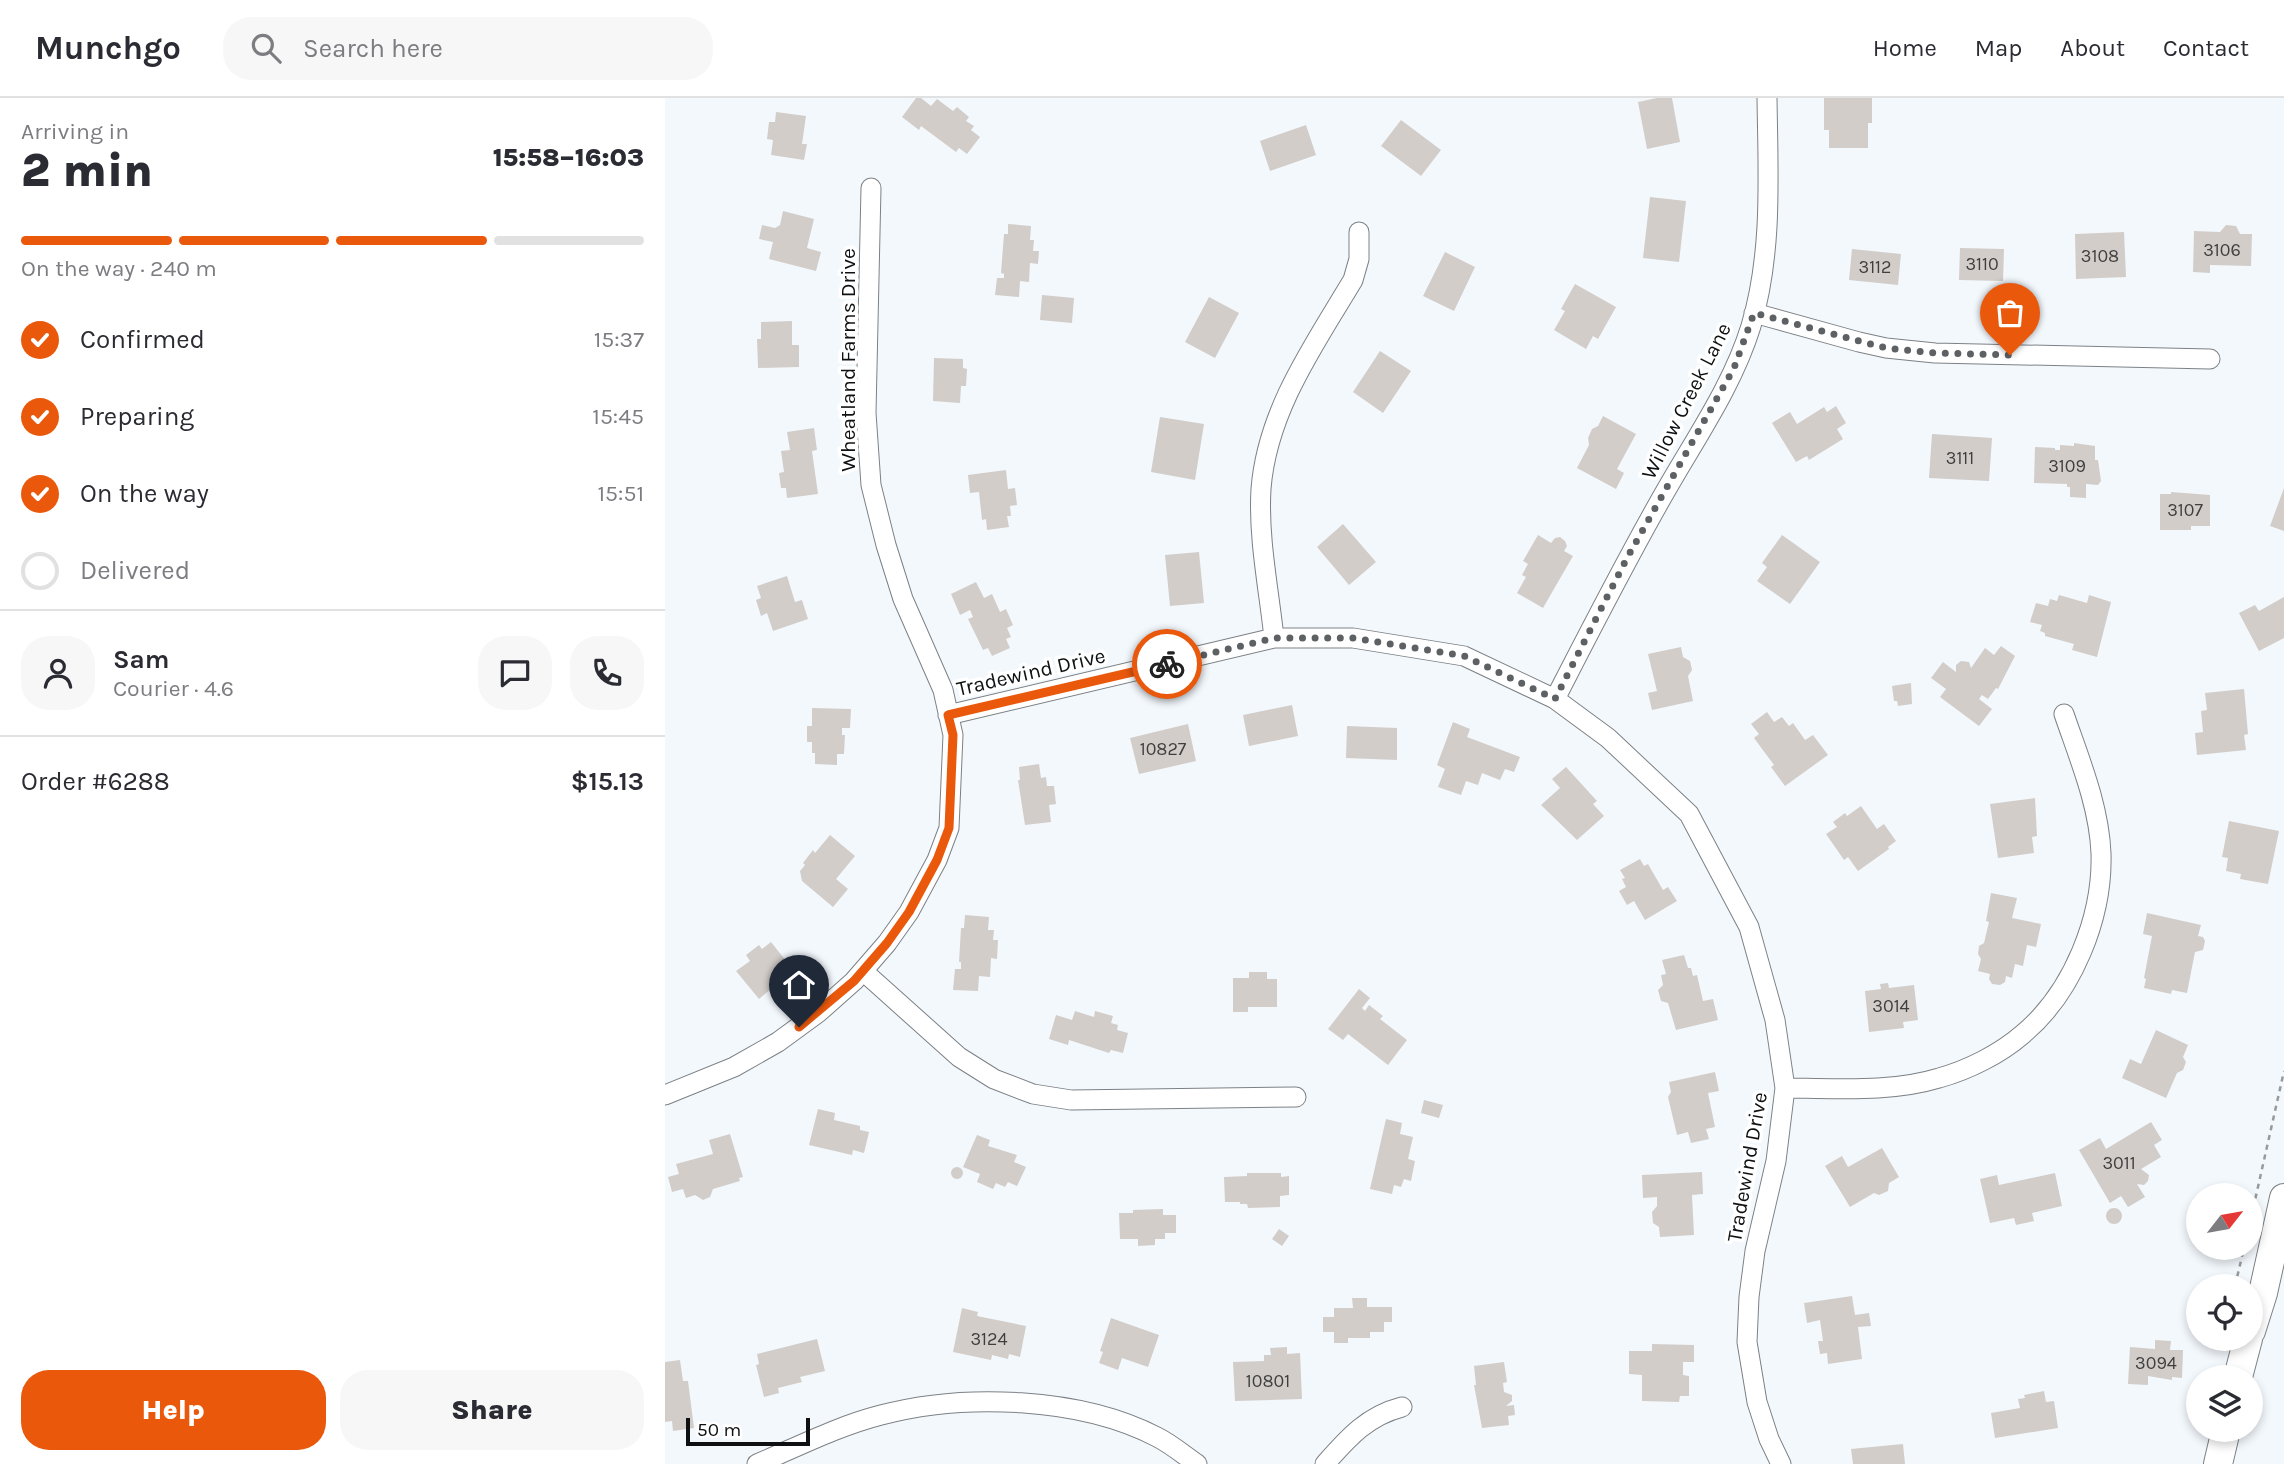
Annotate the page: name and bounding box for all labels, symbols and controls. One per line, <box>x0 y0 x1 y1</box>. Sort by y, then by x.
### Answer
search box <box>223 17 713 80</box>
text: Munchgo <box>35 29 181 67</box>
icon: search <box>247 29 285 67</box>
text: Search here <box>303 33 443 64</box>
text: Home <box>1873 34 1937 62</box>
text: Map <box>1975 34 2022 62</box>
text: About <box>2060 34 2125 62</box>
text: Contact <box>2163 34 2249 62</box>
text: Arriving in <box>21 118 129 145</box>
text: 15:58–16:03 <box>493 142 644 173</box>
text: 2 min <box>21 144 153 198</box>
house number: 3106 <box>2203 239 2241 261</box>
house number: 3108 <box>2081 245 2119 267</box>
street label: Wheatland Farms Drive <box>836 248 860 472</box>
house number: 3110 <box>1965 253 1999 275</box>
text: On the way · 240 m <box>21 255 217 282</box>
house number: 3112 <box>1859 256 1891 278</box>
pin <box>1980 283 2040 355</box>
icon: bag <box>1991 294 2029 332</box>
street label: Willow Creek Lane <box>1636 319 1736 483</box>
icon: check <box>21 321 59 359</box>
text: Confirmed <box>80 324 205 355</box>
text: 15:37 <box>594 326 644 353</box>
icon: check <box>21 398 59 436</box>
text: Preparing <box>80 401 194 432</box>
text: 15:45 <box>592 403 644 430</box>
house number: 3111 <box>1946 447 1974 469</box>
house number: 3109 <box>2048 455 2086 477</box>
icon: check <box>21 475 59 513</box>
text: On the way <box>80 478 209 509</box>
text: 15:51 <box>598 480 644 507</box>
house number: 3107 <box>2167 499 2203 521</box>
text: Delivered <box>80 555 190 586</box>
courier <box>1132 629 1202 699</box>
button: person <box>21 636 95 710</box>
button: chat <box>478 636 552 710</box>
button: phone <box>570 636 644 710</box>
street label: Tradewind Drive <box>954 643 1108 701</box>
text: Sam <box>113 644 169 675</box>
icon: bike <box>1148 645 1186 683</box>
text: Courier · 4.6 <box>113 675 234 702</box>
house number: 10827 <box>1140 738 1187 760</box>
text: Order #6288 <box>21 766 170 797</box>
text: $15.13 <box>571 766 644 797</box>
pin <box>769 955 829 1027</box>
icon: home <box>780 966 818 1004</box>
house number: 3014 <box>1872 995 1910 1017</box>
street label: Tradewind Drive <box>1722 1090 1772 1244</box>
house number: 3011 <box>2102 1152 2136 1174</box>
north arrow <box>2186 1183 2263 1260</box>
map controls <box>2186 1183 2263 1442</box>
button: locate <box>2186 1274 2263 1351</box>
house number: 3124 <box>970 1328 1008 1350</box>
house number: 3094 <box>2135 1352 2177 1374</box>
button: layers <box>2186 1365 2263 1442</box>
button: Help <box>21 1370 326 1450</box>
button: Share <box>340 1370 644 1450</box>
house number: 10801 <box>1246 1370 1290 1392</box>
scale bar <box>686 1415 810 1447</box>
text: 50 m <box>697 1419 741 1441</box>

